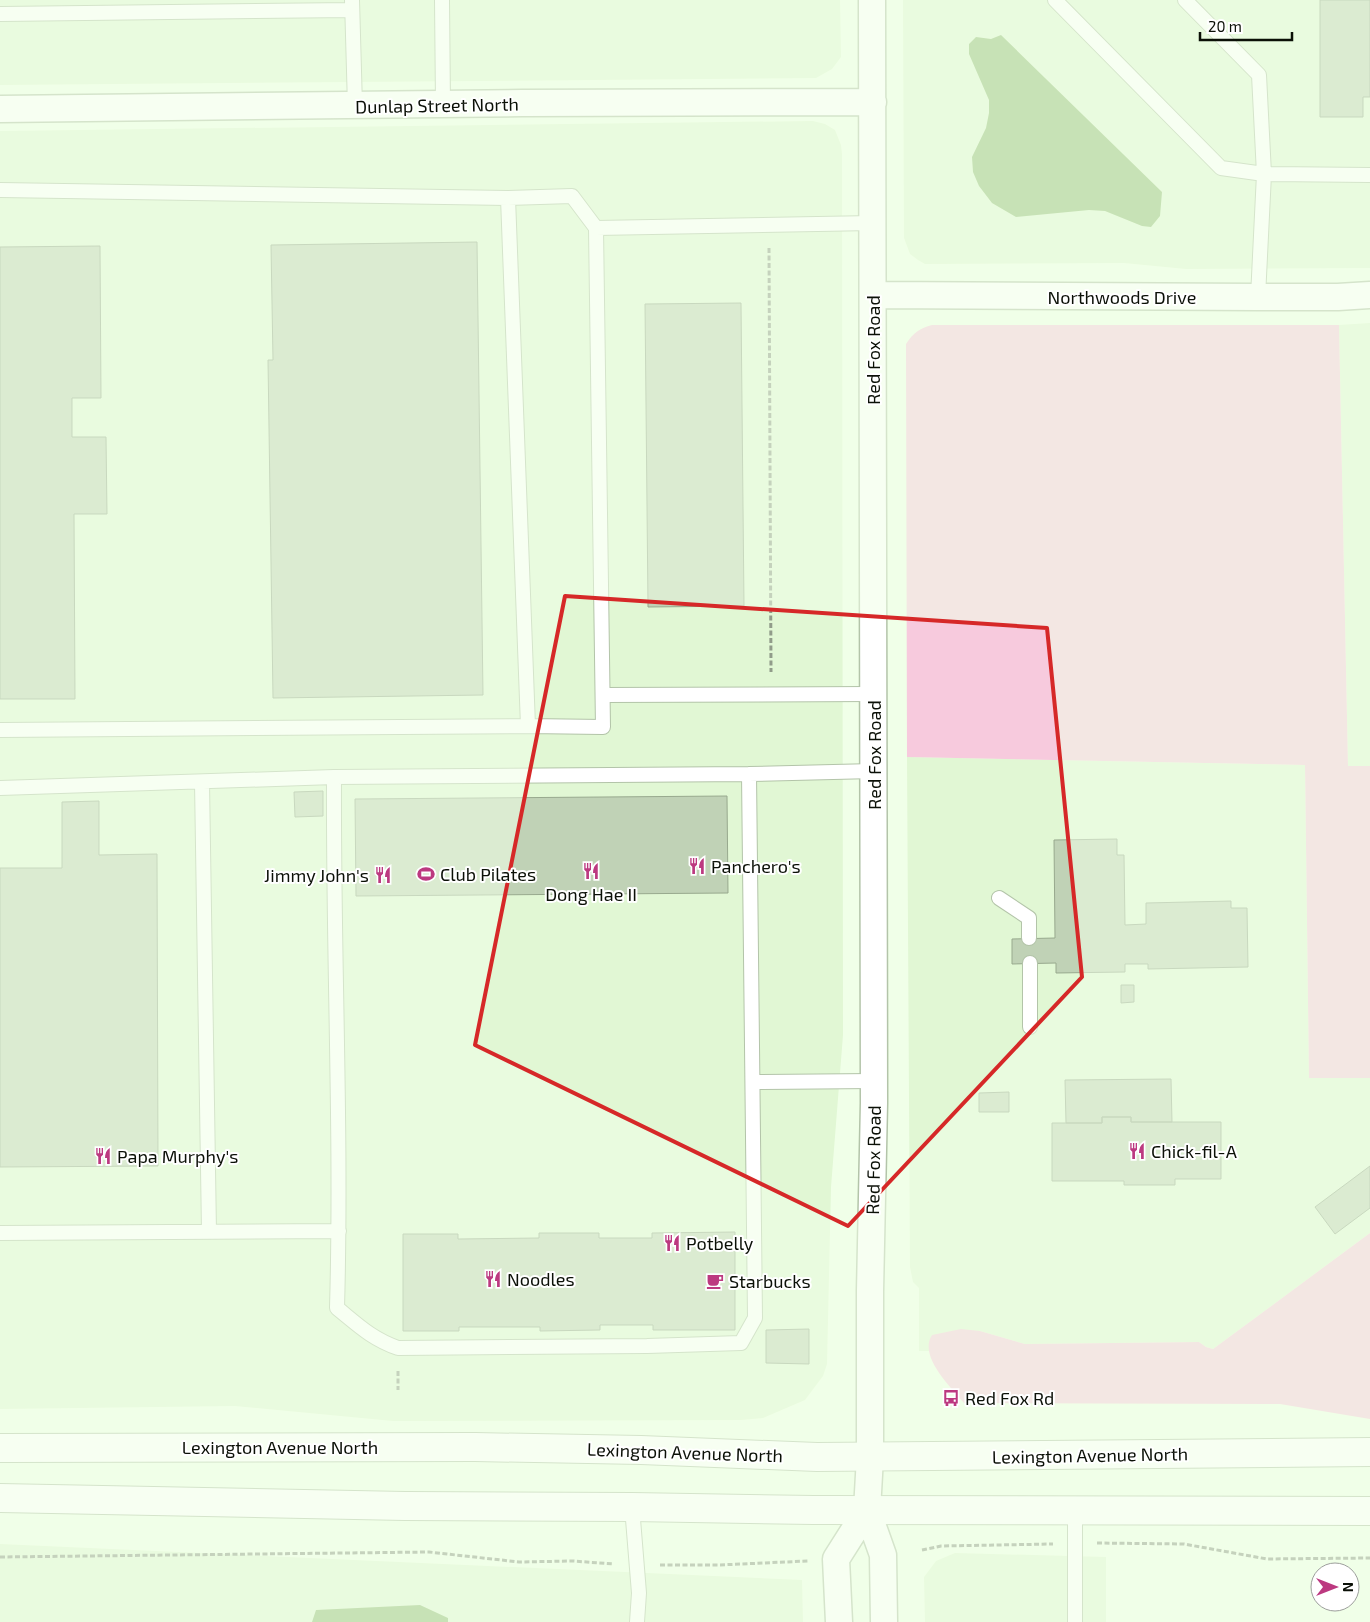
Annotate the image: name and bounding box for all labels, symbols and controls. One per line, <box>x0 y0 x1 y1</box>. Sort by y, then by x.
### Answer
scale bar <box>1200 10 1292 42</box>
text: 20 m <box>1208 17 1242 35</box>
street label: Dunlap Street North <box>355 93 519 117</box>
street label: Northwoods Drive <box>1048 286 1196 308</box>
street label: Red Fox Road <box>862 295 884 405</box>
street label: Red Fox Road <box>863 700 885 810</box>
place label: Panchero's <box>711 855 801 877</box>
restaurant icon: Panchero's <box>687 856 707 876</box>
restaurant icon: Dong Hae II <box>581 861 601 881</box>
place label: Club Pilates <box>440 863 536 885</box>
place label: Jimmy John's <box>264 864 369 886</box>
sports icon: Club Pilates <box>416 864 436 884</box>
restaurant icon: Jimmy John's <box>373 865 393 885</box>
place label: Dong Hae II <box>545 883 637 905</box>
street label: Red Fox Road <box>861 1105 885 1215</box>
place label: Chick-fil-A <box>1151 1140 1238 1162</box>
restaurant icon: Chick-fil-A <box>1127 1141 1147 1161</box>
place label: Papa Murphy's <box>117 1145 238 1167</box>
restaurant icon: Papa Murphy's <box>93 1146 113 1166</box>
place label: Potbelly <box>686 1232 754 1254</box>
restaurant icon: Potbelly <box>662 1233 682 1253</box>
place label: Noodles <box>507 1268 575 1290</box>
restaurant icon: Noodles <box>483 1269 503 1289</box>
place label: Starbucks <box>729 1270 811 1292</box>
cafe icon: Starbucks <box>705 1271 725 1291</box>
place label: Red Fox Rd <box>965 1387 1054 1409</box>
bus stop icon: Red Fox Rd <box>941 1388 961 1408</box>
street label: Lexington Avenue North <box>182 1436 378 1458</box>
street label: Lexington Avenue North <box>587 1438 783 1466</box>
street label: Lexington Avenue North <box>992 1442 1188 1468</box>
north arrow <box>1310 1562 1360 1612</box>
text: N <box>1340 1582 1357 1592</box>

